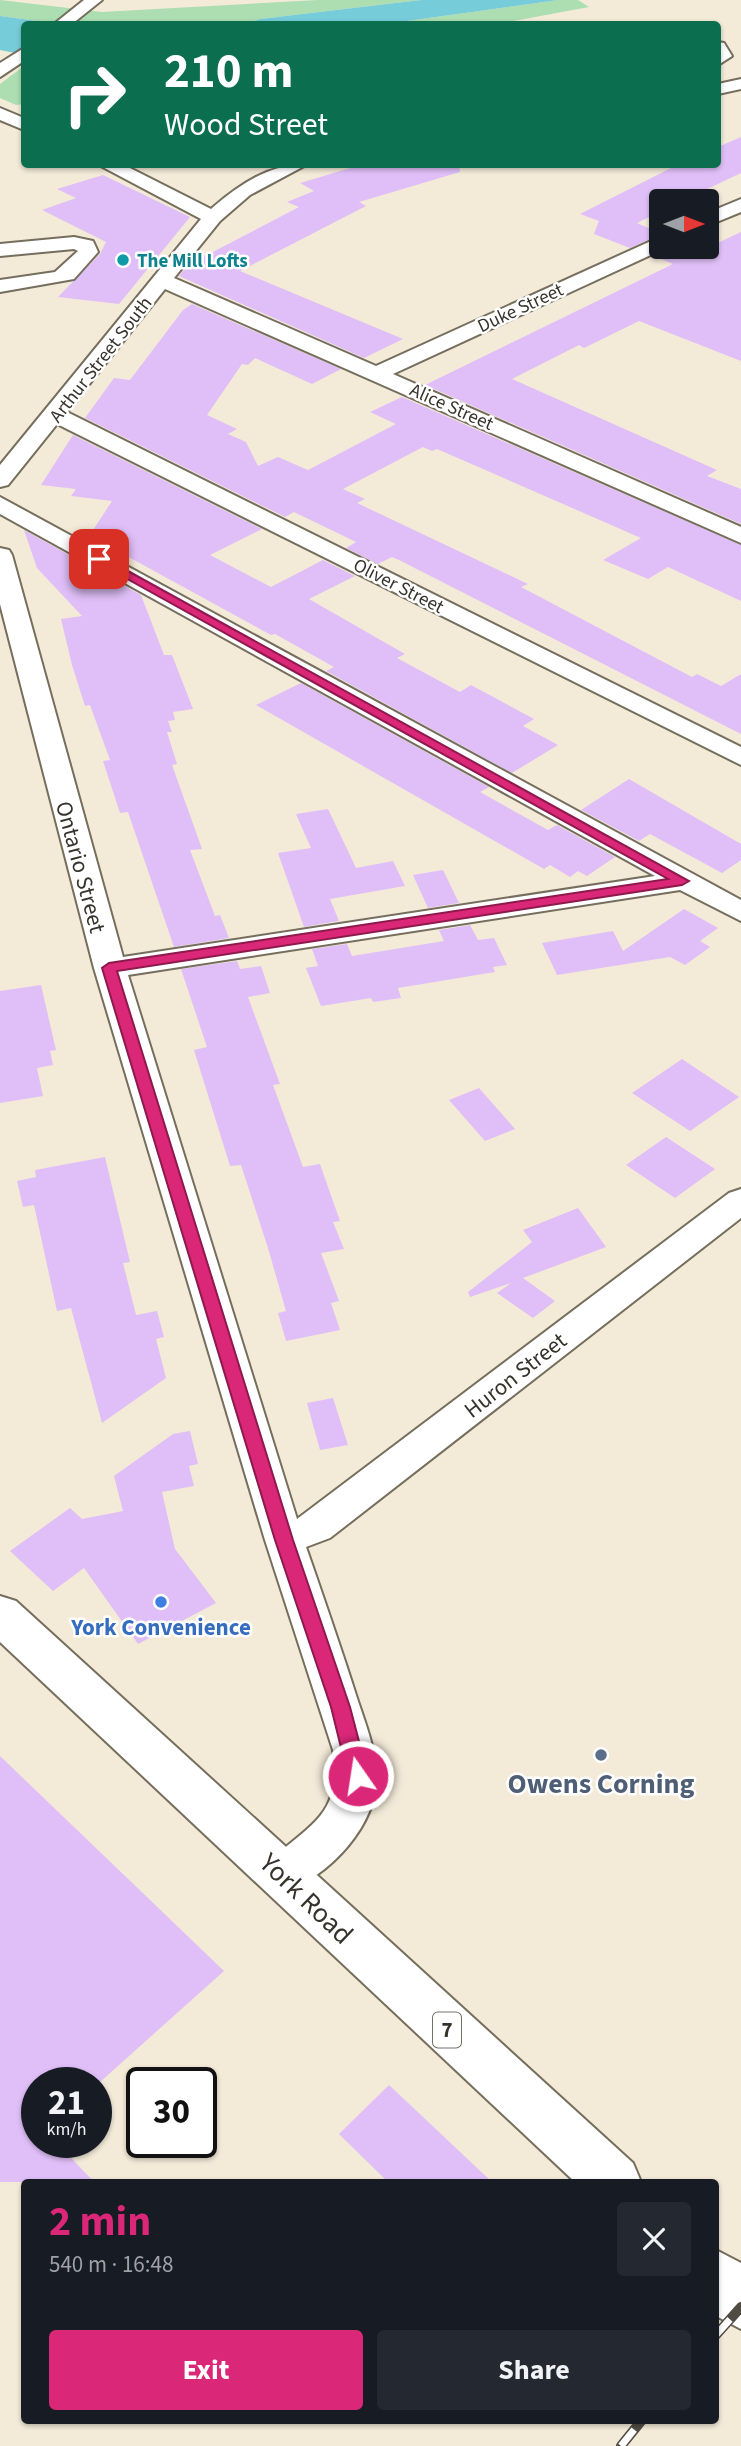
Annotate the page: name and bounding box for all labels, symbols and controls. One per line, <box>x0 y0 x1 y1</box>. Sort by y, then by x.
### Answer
text: 210 m <box>164 37 293 107</box>
icon: right <box>49 49 140 140</box>
text: Wood Street <box>164 102 328 148</box>
north arrow <box>649 189 719 259</box>
map controls <box>649 189 719 259</box>
place label: The Mill Lofts <box>137 248 248 275</box>
marker: The Mill Lofts <box>115 252 131 268</box>
street label: Duke Street <box>473 276 569 340</box>
street label: Arthur Street South <box>43 291 159 429</box>
street label: Alice Street <box>405 377 498 438</box>
pin <box>69 529 129 589</box>
icon: arrive <box>80 540 118 578</box>
street label: Oliver Street <box>348 552 449 621</box>
street label: Ontario Street <box>47 798 114 937</box>
street label: Huron Street <box>457 1325 574 1426</box>
marker: York Convenience <box>153 1594 169 1610</box>
place label: York Convenience <box>70 1611 251 1644</box>
position arrow <box>321 1739 395 1813</box>
marker: Owens Corning <box>593 1747 609 1763</box>
place label: Owens Corning <box>508 1764 694 1804</box>
street label: York Road <box>250 1843 362 1954</box>
road number: 7 <box>433 2012 461 2048</box>
speed limit sign: 30 <box>126 2067 217 2158</box>
text: 21 <box>48 2078 85 2128</box>
text: km/h <box>47 2117 86 2142</box>
text: 2 min <box>49 2192 151 2252</box>
button: close <box>617 2202 691 2276</box>
text: 540 m · 16:48 <box>49 2248 173 2281</box>
button: Exit <box>49 2330 363 2410</box>
button: Share <box>377 2330 691 2410</box>

